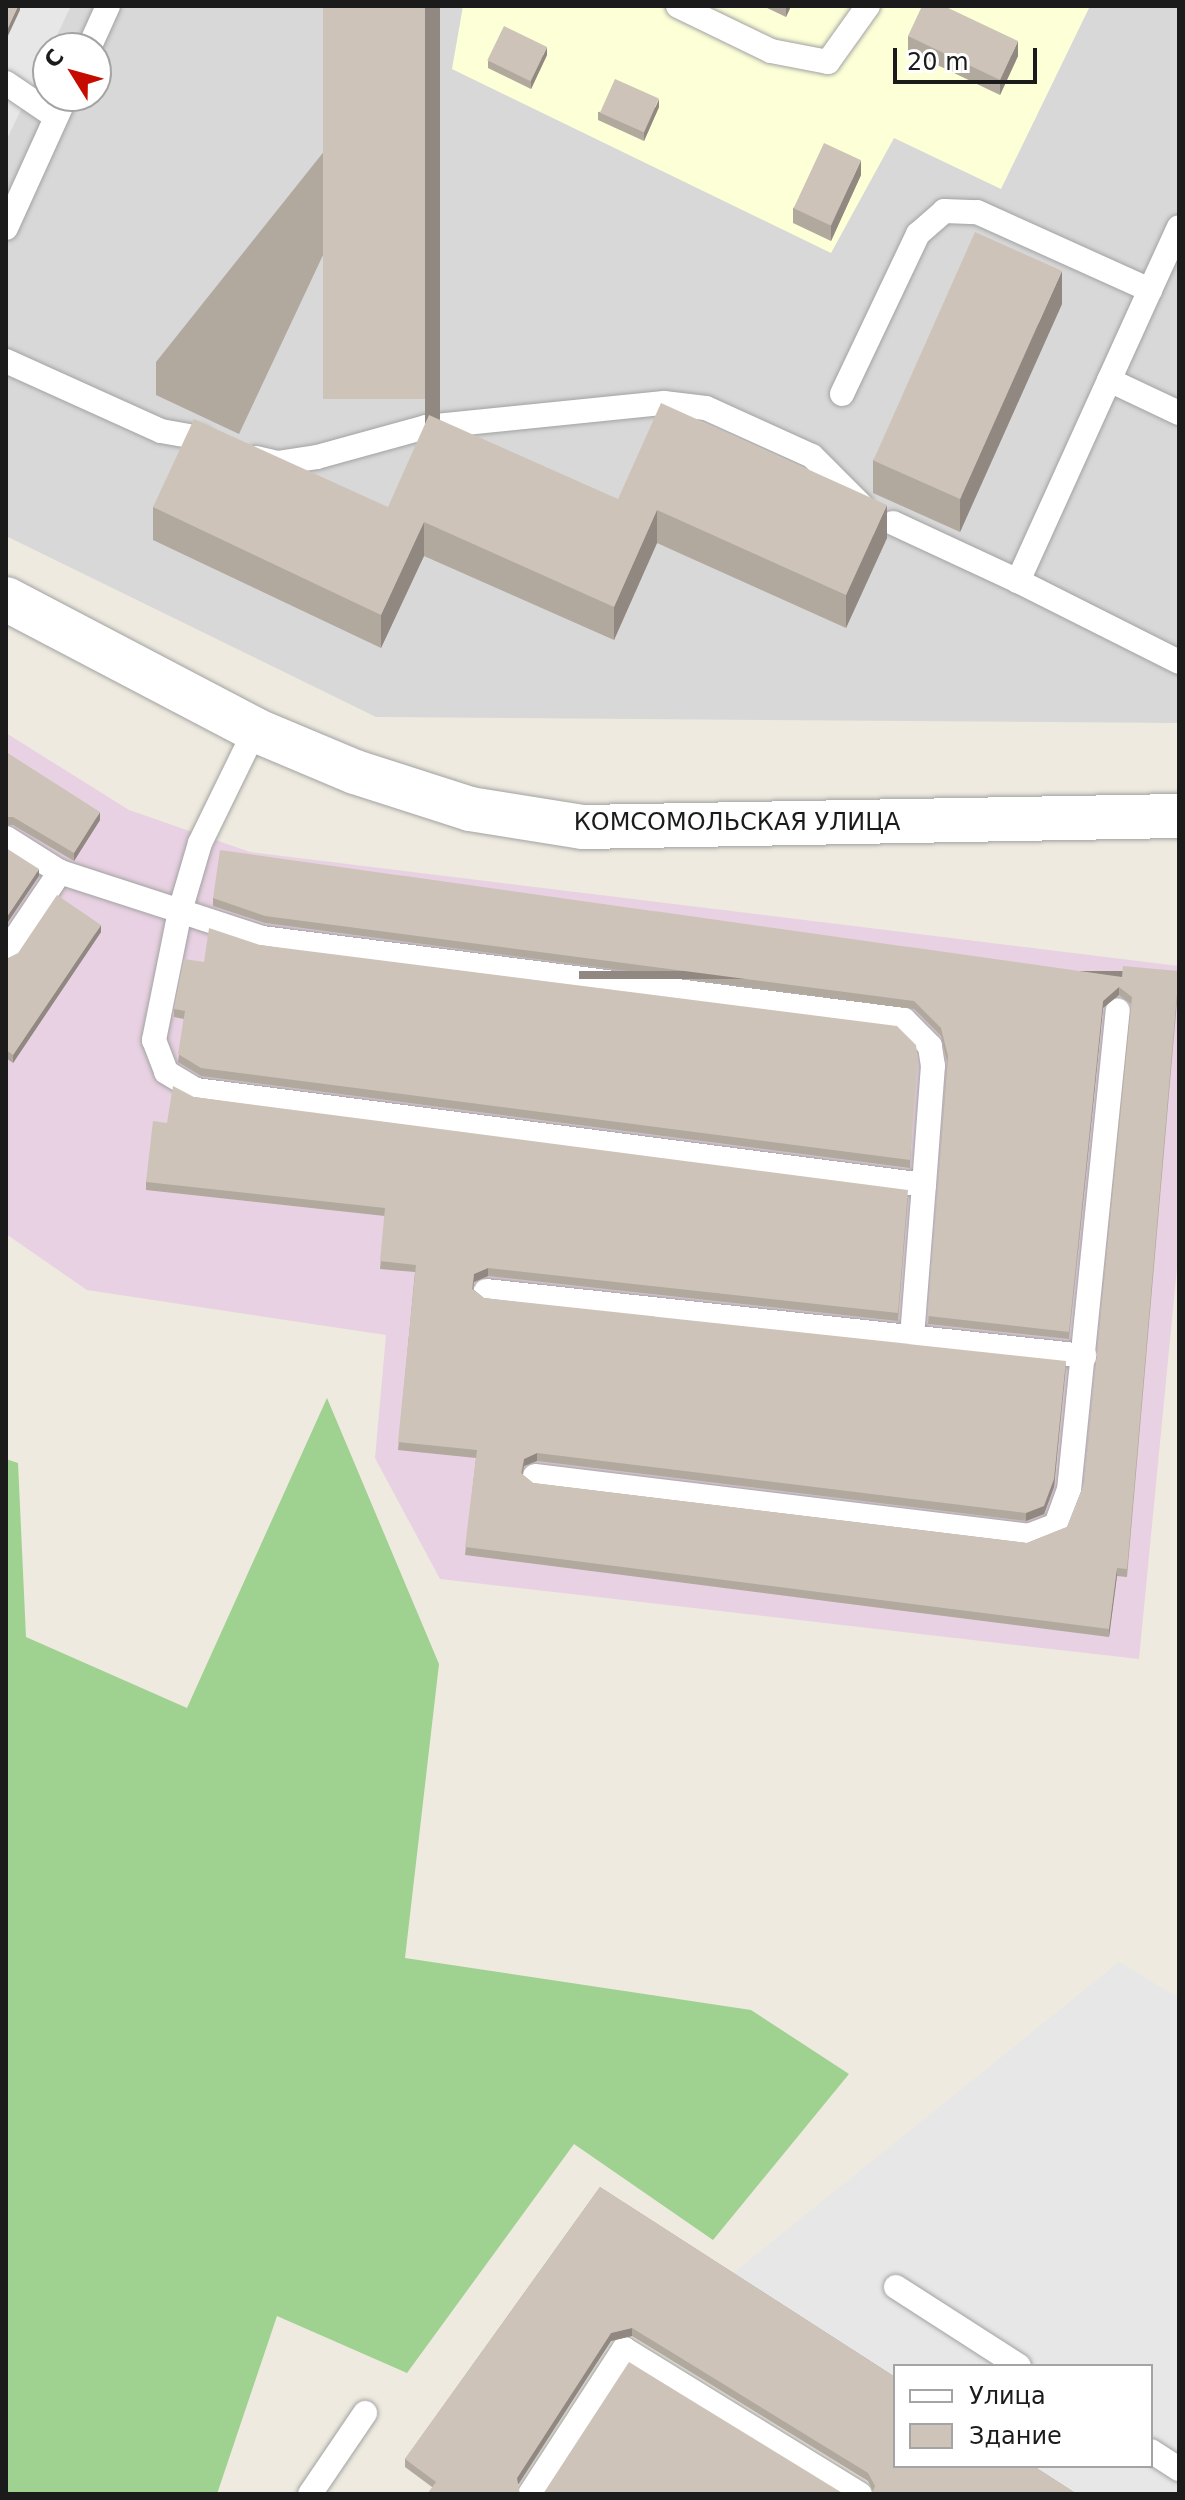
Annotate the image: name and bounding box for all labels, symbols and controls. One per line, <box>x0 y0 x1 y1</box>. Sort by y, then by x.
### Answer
north arrow <box>32 32 112 112</box>
scale bar <box>897 32 1041 82</box>
text: С <box>39 44 69 72</box>
text: 20 m <box>907 48 969 76</box>
street label: КОМСОМОЛЬСКАЯ УЛИЦА <box>574 809 900 837</box>
legend <box>893 2364 1153 2468</box>
text: Улица <box>969 2382 1046 2410</box>
text: Здание <box>969 2422 1062 2450</box>

